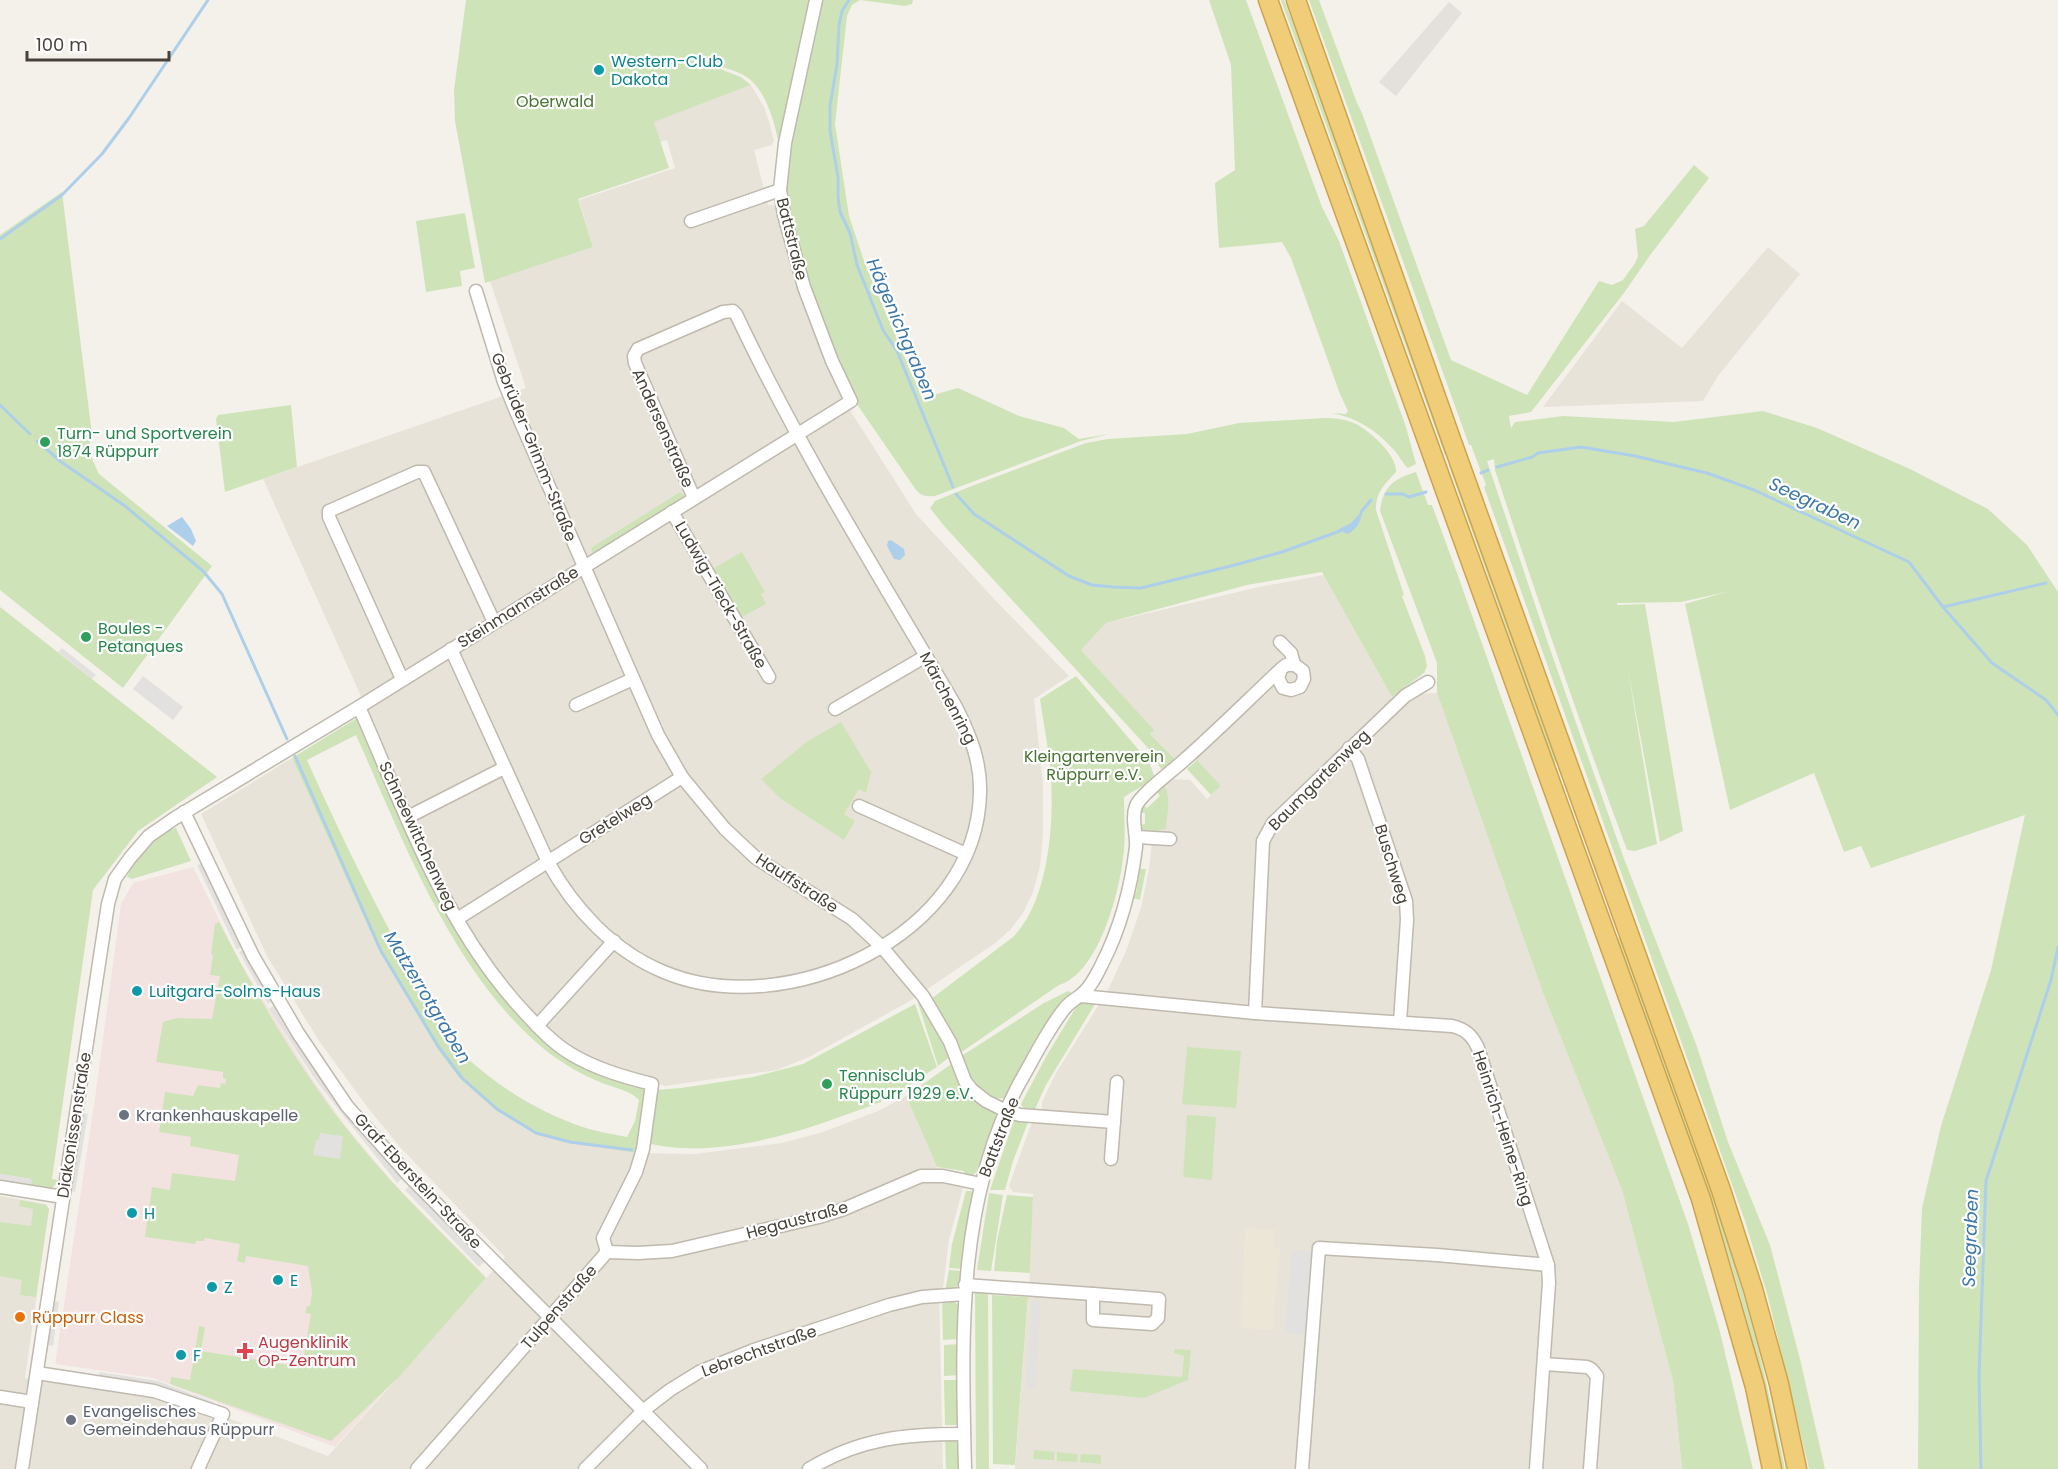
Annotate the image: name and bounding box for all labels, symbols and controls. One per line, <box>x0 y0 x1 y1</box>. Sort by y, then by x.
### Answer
scale bar <box>27 24 170 62</box>
text: 100 m <box>36 32 88 57</box>
place label: Western-Club Dakota <box>611 50 723 91</box>
marker: Western-Club Dakota <box>592 63 606 77</box>
park label: Oberwald <box>516 90 594 113</box>
street label: Battstraße <box>771 195 813 283</box>
water label: Hägenichgraben <box>861 254 943 404</box>
street label: Gebrüder-Grimm-Straße <box>486 349 583 545</box>
street label: Andersenstraße <box>626 365 700 491</box>
place label: Turn- und Sportverein 1874 Rüppurr <box>57 422 232 463</box>
marker: Turn- und Sportverein 1874 Rüppurr <box>38 435 52 449</box>
water label: Seegraben <box>1765 471 1865 535</box>
street label: Ludwig-Tieck-Straße <box>669 517 773 673</box>
street label: Steinmannstraße <box>453 560 583 654</box>
place label: Boules - Petanques <box>98 617 183 658</box>
marker: Boules - Petanques <box>79 630 93 644</box>
street label: Märchenring <box>914 648 982 748</box>
street label: Baumgartenweg <box>1263 724 1375 836</box>
park label: Kleingartenverein Rüppurr e.V. <box>1024 745 1164 786</box>
street label: Schneewittchenweg <box>373 758 463 914</box>
street label: Gretelweg <box>574 788 656 850</box>
street label: Buschweg <box>1369 821 1415 907</box>
street label: Hauffstraße <box>751 848 843 918</box>
water label: Matzerrotgraben <box>378 926 478 1068</box>
place label: Luitgard-Solms-Haus <box>149 980 321 1003</box>
marker: Luitgard-Solms-Haus <box>130 984 144 998</box>
street label: Heinrich-Heine-Ring <box>1467 1047 1539 1209</box>
street label: Diakonissenstraße <box>51 1050 97 1200</box>
place label: Tennisclub Rüppurr 1929 e.V. <box>839 1064 973 1105</box>
marker: Tennisclub Rüppurr 1929 e.V. <box>820 1077 834 1091</box>
street label: Battstraße <box>973 1094 1025 1180</box>
place label: Krankenhauskapelle <box>136 1104 298 1127</box>
marker: Krankenhauskapelle <box>117 1108 131 1122</box>
street label: Graf-Eberstein-Straße <box>349 1108 487 1254</box>
water label: Seegraben <box>1956 1188 1984 1288</box>
street label: Hegaustraße <box>743 1195 851 1245</box>
place label: H <box>144 1202 155 1225</box>
marker: H <box>125 1206 139 1220</box>
street label: Tulpenstraße <box>516 1260 602 1354</box>
place label: E <box>290 1269 298 1292</box>
marker: E <box>271 1273 285 1287</box>
place label: Z <box>224 1276 233 1299</box>
marker: Z <box>205 1280 219 1294</box>
place label: Rüppurr Class <box>32 1306 144 1329</box>
marker: Rüppurr Class <box>13 1310 27 1324</box>
street label: Lebrechtstraße <box>698 1319 820 1383</box>
place label: Augenklinik OP-Zentrum <box>258 1331 356 1372</box>
marker: Augenklinik OP-Zentrum <box>236 1342 254 1360</box>
place label: F <box>193 1344 201 1367</box>
marker: F <box>174 1348 188 1362</box>
place label: Evangelisches Gemeindehaus Rüppurr <box>83 1400 274 1441</box>
marker: Evangelisches Gemeindehaus Rüppurr <box>64 1413 78 1427</box>

